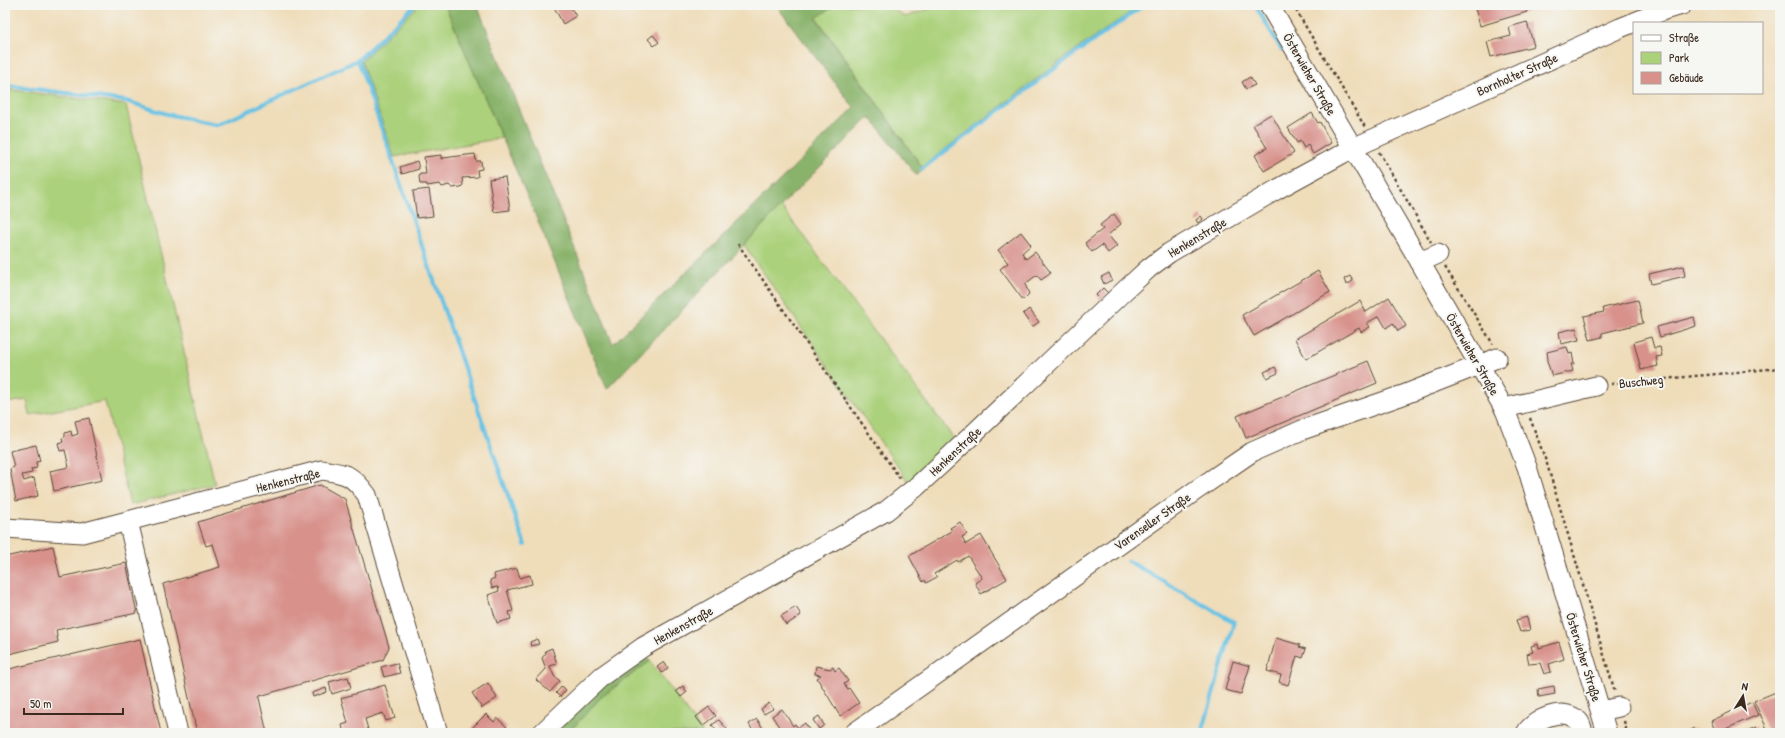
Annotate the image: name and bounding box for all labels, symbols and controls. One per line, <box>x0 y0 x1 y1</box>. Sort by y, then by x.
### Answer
legend <box>1633 22 1763 94</box>
text: Straße <box>1669 29 1699 46</box>
street label: Österwieher Straße <box>1279 30 1341 118</box>
street label: Bornholter Straße <box>1474 48 1560 100</box>
text: Park <box>1669 49 1689 66</box>
text: Gebäude <box>1669 69 1704 86</box>
street label: Henkenstraße <box>1164 212 1230 262</box>
street label: Österwieher Straße <box>1442 310 1504 398</box>
street label: Buschweg <box>1618 370 1664 392</box>
street label: Henkenstraße <box>925 422 985 480</box>
street label: Henkenstraße <box>254 463 322 497</box>
street label: Varenseller Straße <box>1110 488 1194 554</box>
street label: Henkenstraße <box>650 601 716 649</box>
street label: Österwieher Straße <box>1562 610 1606 704</box>
north arrow <box>1723 676 1763 716</box>
text: N <box>1741 679 1749 694</box>
scale bar <box>24 690 123 716</box>
text: 50 m <box>30 695 51 712</box>

